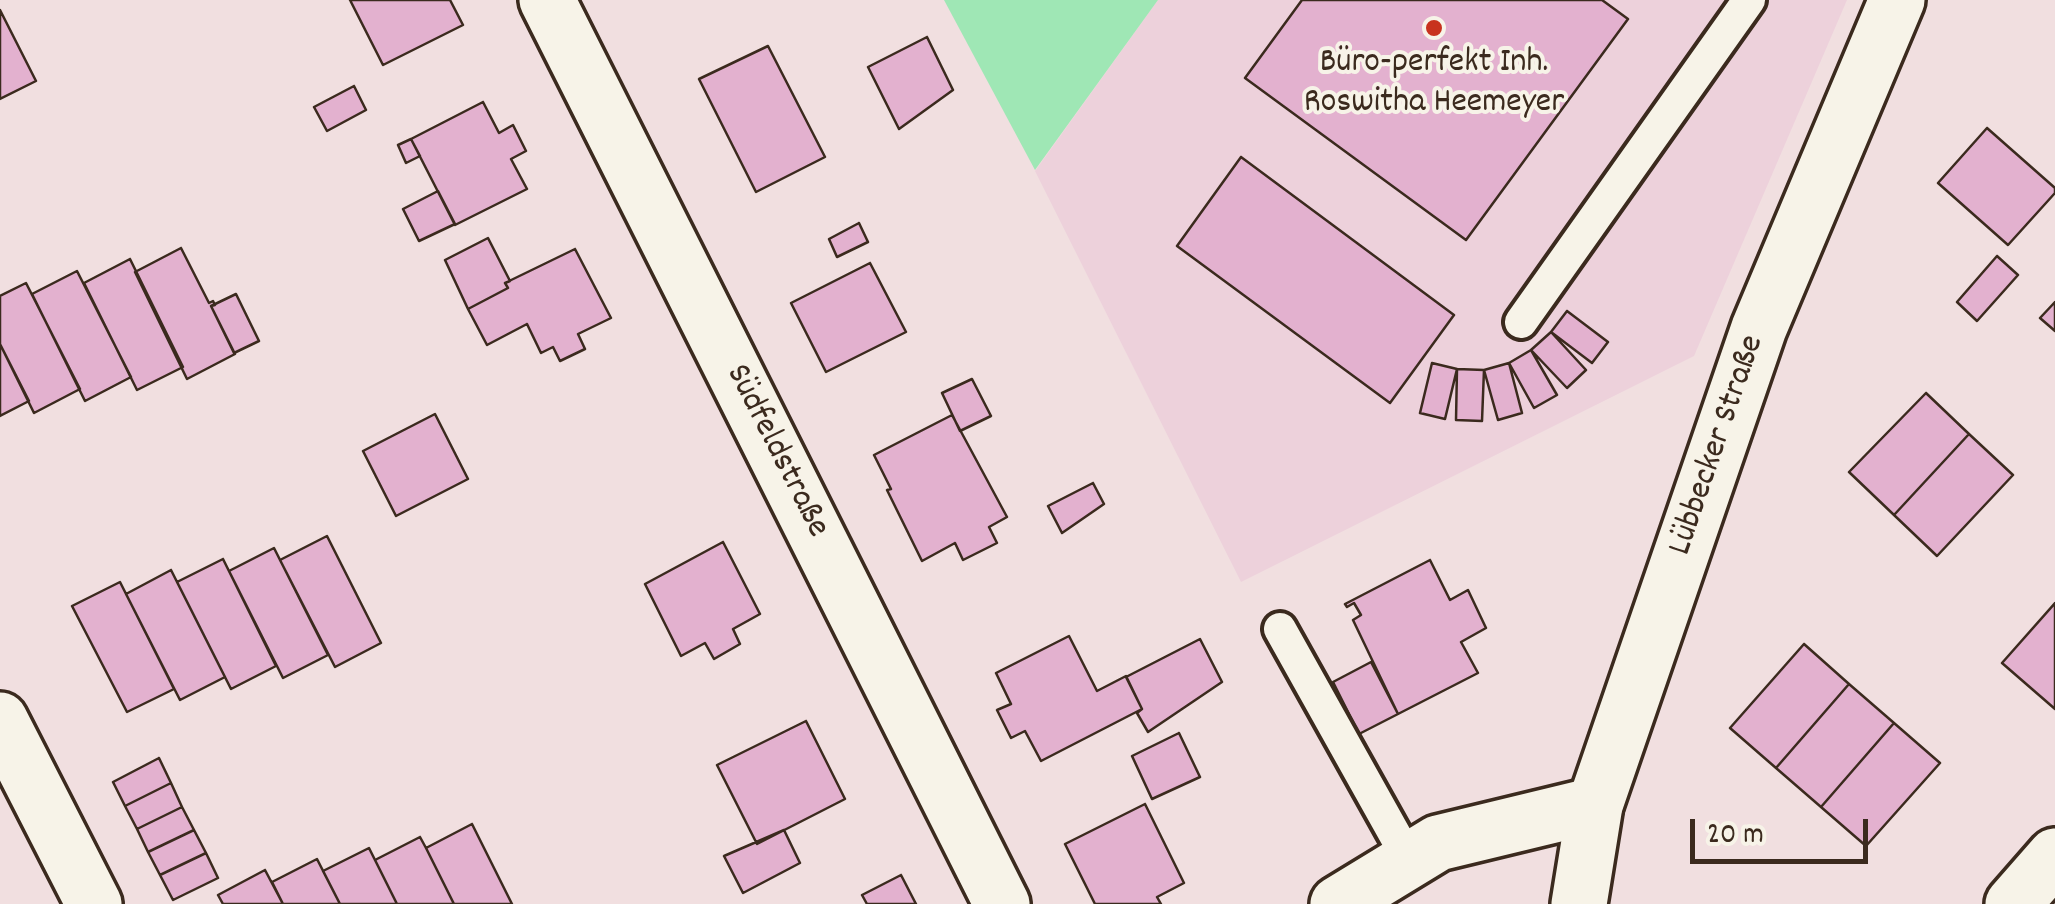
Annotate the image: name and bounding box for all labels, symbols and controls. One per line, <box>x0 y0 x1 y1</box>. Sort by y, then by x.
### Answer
marker: Büro-perfekt Inh. Roswitha Heemeyer <box>1423 17 1445 39</box>
place label: Büro-perfekt Inh. Roswitha Heemeyer <box>1304 44 1564 126</box>
street label: Lübbecker Straße <box>1662 331 1776 561</box>
street label: Südfeldstraße <box>714 359 836 545</box>
scale bar <box>1695 799 1872 861</box>
text: 20 m <box>1707 815 1764 858</box>

